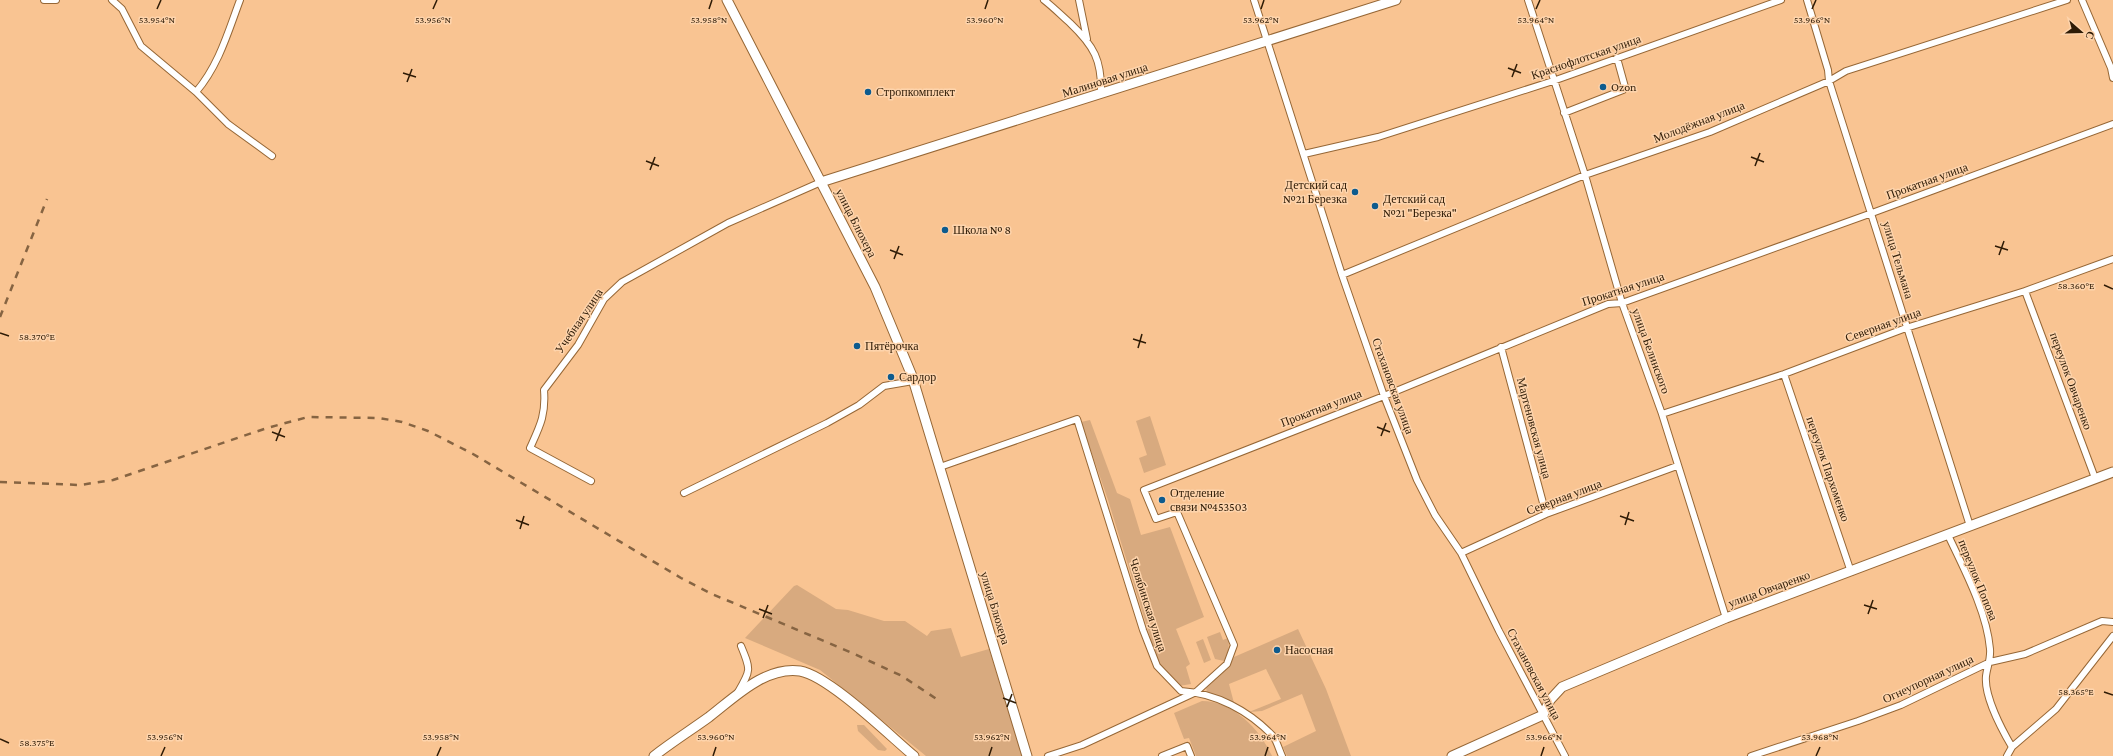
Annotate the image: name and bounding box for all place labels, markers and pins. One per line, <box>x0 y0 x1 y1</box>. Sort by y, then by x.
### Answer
place label: Ozon <box>1611 80 1637 94</box>
marker: Ozon <box>1598 82 1608 92</box>
place label: Стропкомплект <box>876 85 956 99</box>
marker: Стропкомплект <box>863 87 873 97</box>
place label: Детский сад №21 Березка <box>1283 178 1348 206</box>
marker: Детский сад №21 Березка <box>1350 187 1360 197</box>
place label: Детский сад №21 "Березка" <box>1383 192 1457 220</box>
marker: Детский сад №21 "Березка" <box>1370 201 1380 211</box>
place label: Школа № 8 <box>953 223 1011 237</box>
marker: Школа № 8 <box>940 225 950 235</box>
place label: Пятёрочка <box>865 339 919 353</box>
marker: Пятёрочка <box>852 341 862 351</box>
place label: Сардор <box>899 370 936 384</box>
marker: Сардор <box>886 372 896 382</box>
place label: Отделение связи №453503 <box>1170 486 1247 514</box>
marker: Отделение связи №453503 <box>1157 495 1167 505</box>
place label: Насосная <box>1285 643 1334 657</box>
marker: Насосная <box>1272 645 1282 655</box>

